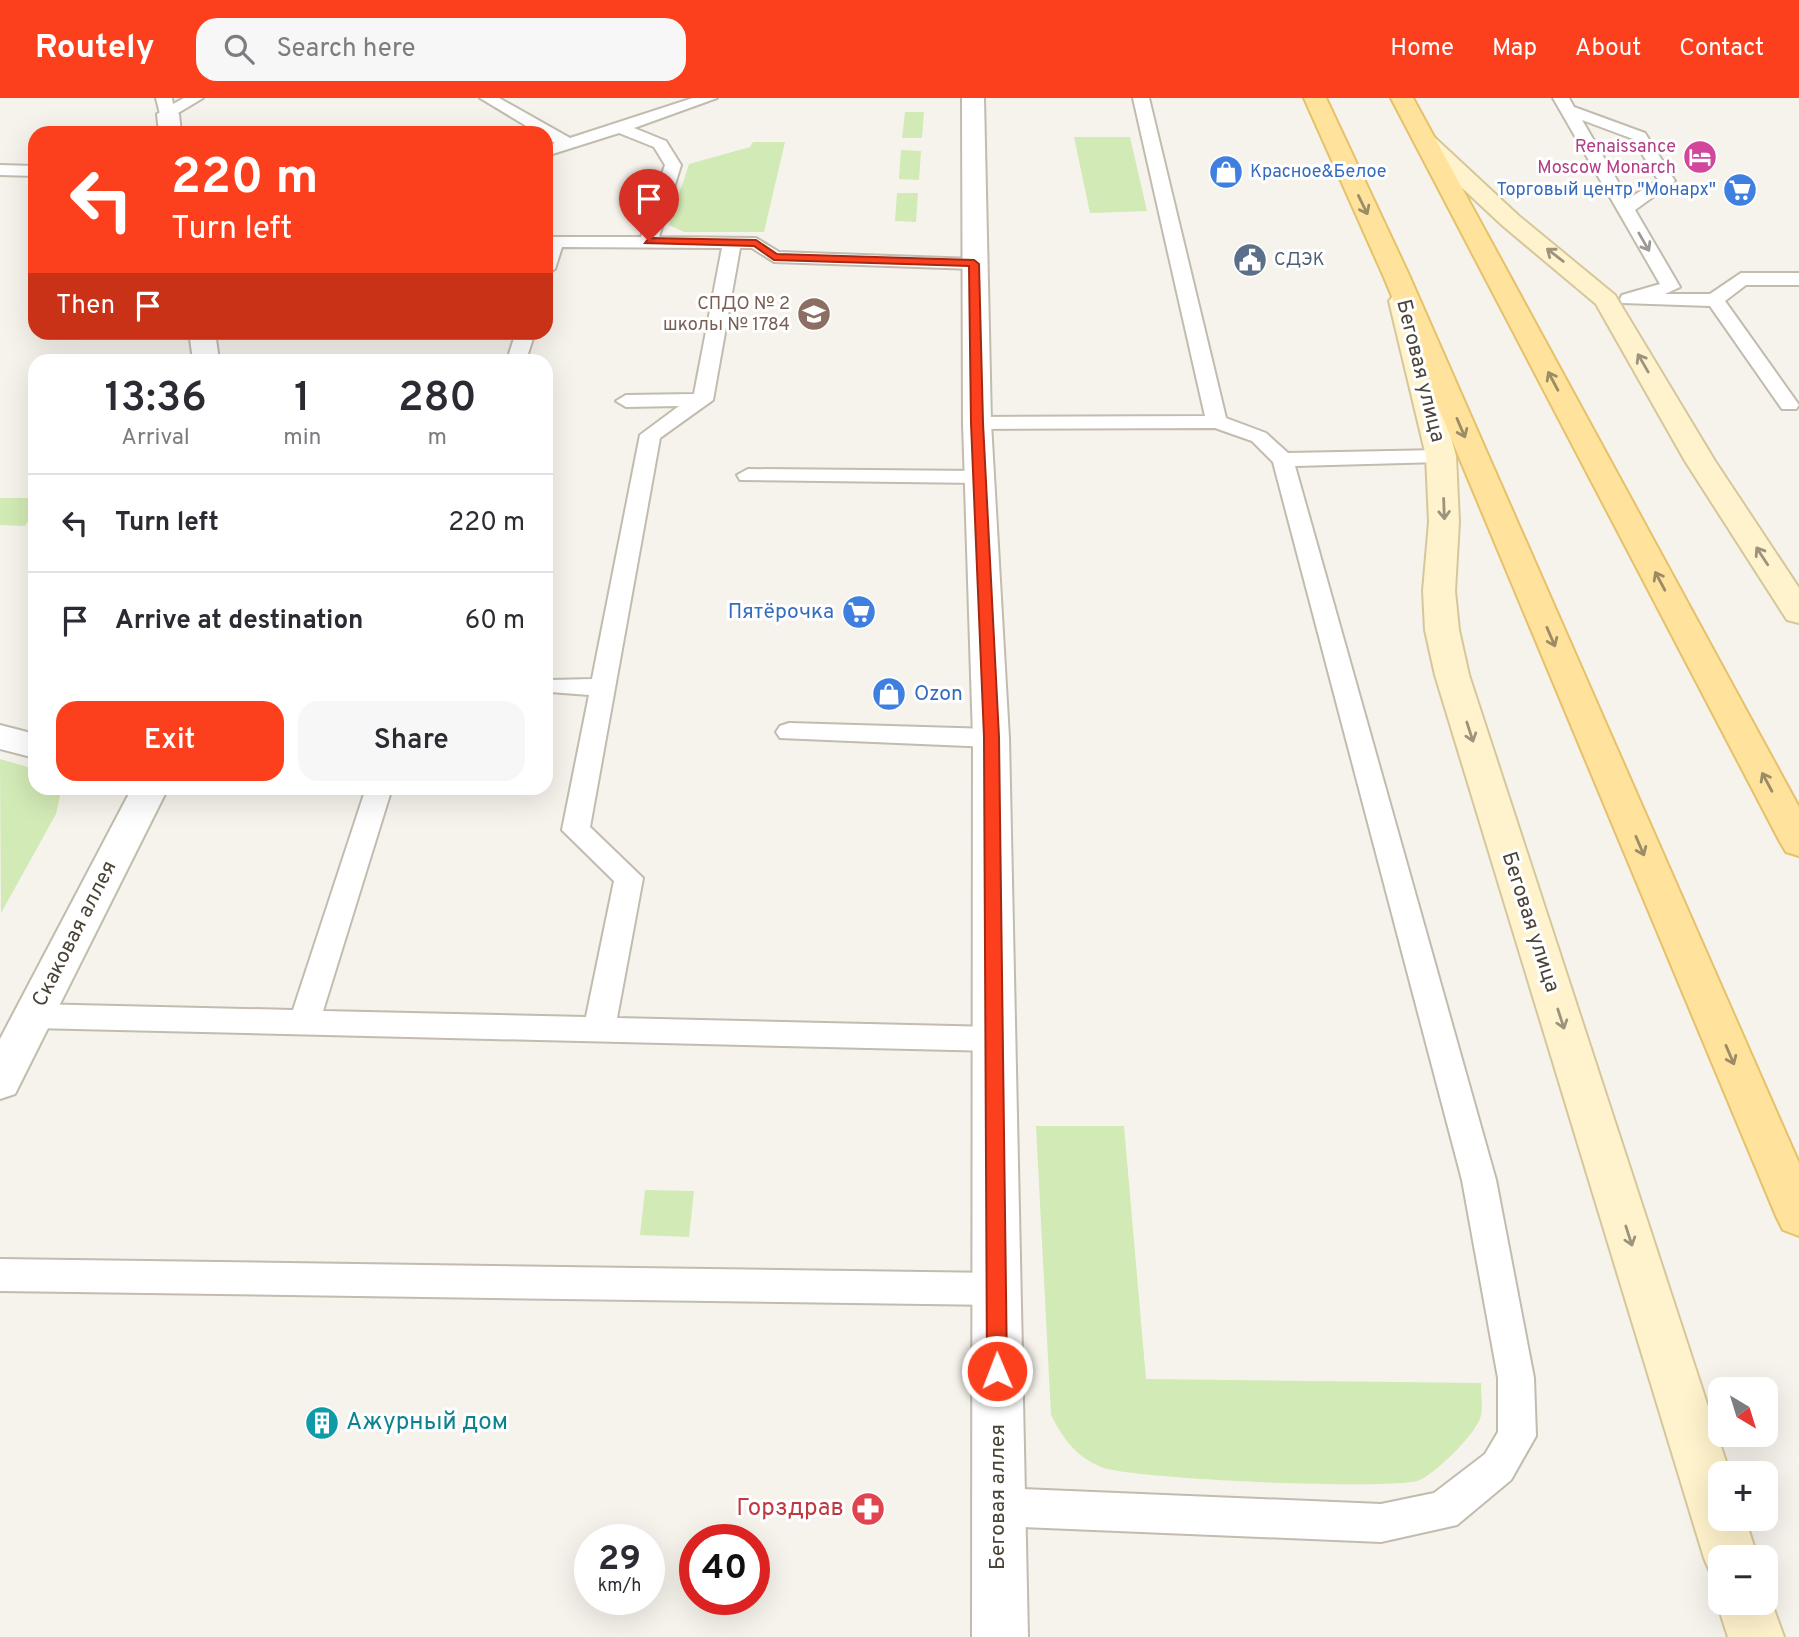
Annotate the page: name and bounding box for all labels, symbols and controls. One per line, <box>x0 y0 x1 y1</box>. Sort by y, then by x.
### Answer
search box <box>196 18 686 81</box>
text: Routely <box>35 28 154 70</box>
icon: search <box>220 30 258 68</box>
text: Search here <box>276 33 415 66</box>
text: Home <box>1390 34 1454 64</box>
text: Map <box>1492 34 1537 64</box>
text: About <box>1575 34 1641 64</box>
text: Contact <box>1679 34 1764 64</box>
place label: Renaissance Moscow Monarch <box>1537 136 1676 180</box>
hotel icon: Renaissance Moscow Monarch <box>1681 138 1719 176</box>
text: 220 m <box>171 149 318 211</box>
shop icon: Красное&Белое <box>1207 153 1245 191</box>
icon: left <box>56 154 147 245</box>
place label: Красное&Белое <box>1250 161 1386 184</box>
pin <box>619 169 679 241</box>
supermarket icon: Торговый центр "Монарх" <box>1721 171 1759 209</box>
place label: Торговый центр "Монарх" <box>1497 179 1716 202</box>
icon: arrive <box>630 180 668 218</box>
one-way arrow <box>1356 194 1370 215</box>
text: Turn left <box>171 210 292 250</box>
one-way arrow <box>1637 231 1651 251</box>
public building icon: СДЭК <box>1231 241 1269 279</box>
one-way arrow <box>1546 248 1564 263</box>
place label: СДЭК <box>1274 249 1325 272</box>
icon: arrive <box>129 287 167 325</box>
text: Then <box>56 290 115 323</box>
place label: СПДО № 2 школы № 1784 <box>663 293 790 337</box>
school or university icon: СПДО № 2 школы № 1784 <box>795 295 833 333</box>
street label: Беговая улица <box>1389 297 1451 445</box>
one-way arrow <box>1635 353 1649 373</box>
one-way arrow <box>1545 371 1559 391</box>
text: 13:36 <box>104 373 207 426</box>
text: 1 <box>294 373 311 426</box>
text: 280 <box>398 373 477 426</box>
one-way arrow <box>1455 416 1468 438</box>
text: Arrival <box>121 424 190 453</box>
text: min <box>283 424 321 453</box>
text: m <box>427 424 447 453</box>
one-way arrow <box>1437 497 1450 520</box>
icon: left <box>56 504 94 542</box>
text: Turn left <box>115 507 219 540</box>
text: 220 m <box>448 507 525 540</box>
one-way arrow <box>1755 547 1769 566</box>
one-way arrow <box>1653 571 1666 592</box>
supermarket icon: Пятёрочка <box>840 593 878 631</box>
place label: Пятёрочка <box>728 599 834 626</box>
icon: arrive <box>56 602 94 640</box>
text: Arrive at destination <box>115 605 363 638</box>
text: 60 m <box>465 605 525 638</box>
one-way arrow <box>1545 625 1558 647</box>
shop icon: Ozon <box>870 675 908 713</box>
place label: Ozon <box>914 681 963 708</box>
button: Exit <box>56 701 284 781</box>
button: Share <box>298 701 525 781</box>
one-way arrow <box>1465 721 1478 743</box>
one-way arrow <box>1760 772 1773 793</box>
one-way arrow <box>1635 835 1648 856</box>
street label: Беговая улица <box>1495 848 1565 996</box>
street label: Скаковая аллея <box>27 856 123 1012</box>
one-way arrow <box>1555 1008 1568 1030</box>
one-way arrow <box>1724 1044 1737 1065</box>
one-way arrow <box>1624 1225 1637 1247</box>
position arrow <box>960 1334 1034 1408</box>
north arrow <box>1708 1377 1778 1447</box>
map controls <box>1708 1377 1778 1615</box>
building icon: Ажурный дом <box>303 1404 341 1442</box>
place label: Ажурный дом <box>346 1408 508 1438</box>
street label: Беговая аллея <box>985 1424 1012 1570</box>
button: + <box>1708 1461 1778 1531</box>
pharmacy icon: Горздрав <box>849 1490 887 1528</box>
place label: Горздрав <box>736 1494 844 1524</box>
speed limit sign: 40 <box>679 1524 770 1615</box>
text: 29 <box>598 1538 641 1582</box>
button: − <box>1708 1545 1778 1615</box>
text: km/h <box>598 1575 641 1598</box>

